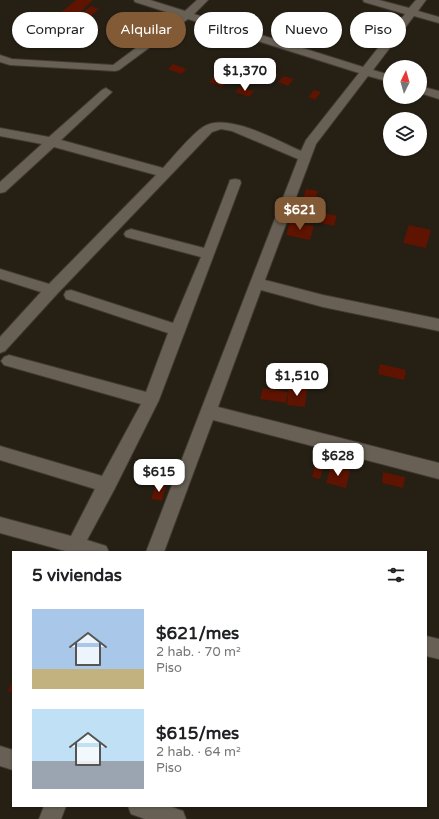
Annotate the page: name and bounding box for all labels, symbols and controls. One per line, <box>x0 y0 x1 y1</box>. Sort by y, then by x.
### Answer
chip: Comprar <box>12 12 98 48</box>
chip: Alquilar <box>106 12 186 48</box>
chip: Filtros <box>194 12 263 48</box>
chip: Nuevo <box>271 12 342 48</box>
chip: Piso <box>350 12 406 48</box>
pin: $1,370 <box>212 58 278 92</box>
north arrow <box>383 60 427 104</box>
map controls <box>383 60 427 156</box>
text: $1,370 <box>223 63 267 79</box>
button: layers <box>383 112 427 156</box>
pin: $621 <box>276 197 324 231</box>
text: $621 <box>284 202 316 218</box>
pin: $1,510 <box>264 363 330 397</box>
text: $1,510 <box>275 368 319 384</box>
pin: $628 <box>314 443 362 477</box>
text: $628 <box>322 448 354 464</box>
pin: $615 <box>135 459 183 493</box>
text: $615 <box>143 464 175 480</box>
icon: filters <box>385 564 407 586</box>
text: 5 viviendas <box>32 565 122 586</box>
text: $621/mes <box>156 623 239 644</box>
icon: home <box>64 625 112 673</box>
text: 2 hab. · 70 m² <box>156 644 241 660</box>
text: Piso <box>156 660 182 676</box>
text: $615/mes <box>156 723 239 744</box>
icon: home <box>64 725 112 773</box>
text: 2 hab. · 64 m² <box>156 744 241 760</box>
text: Piso <box>156 760 182 776</box>

